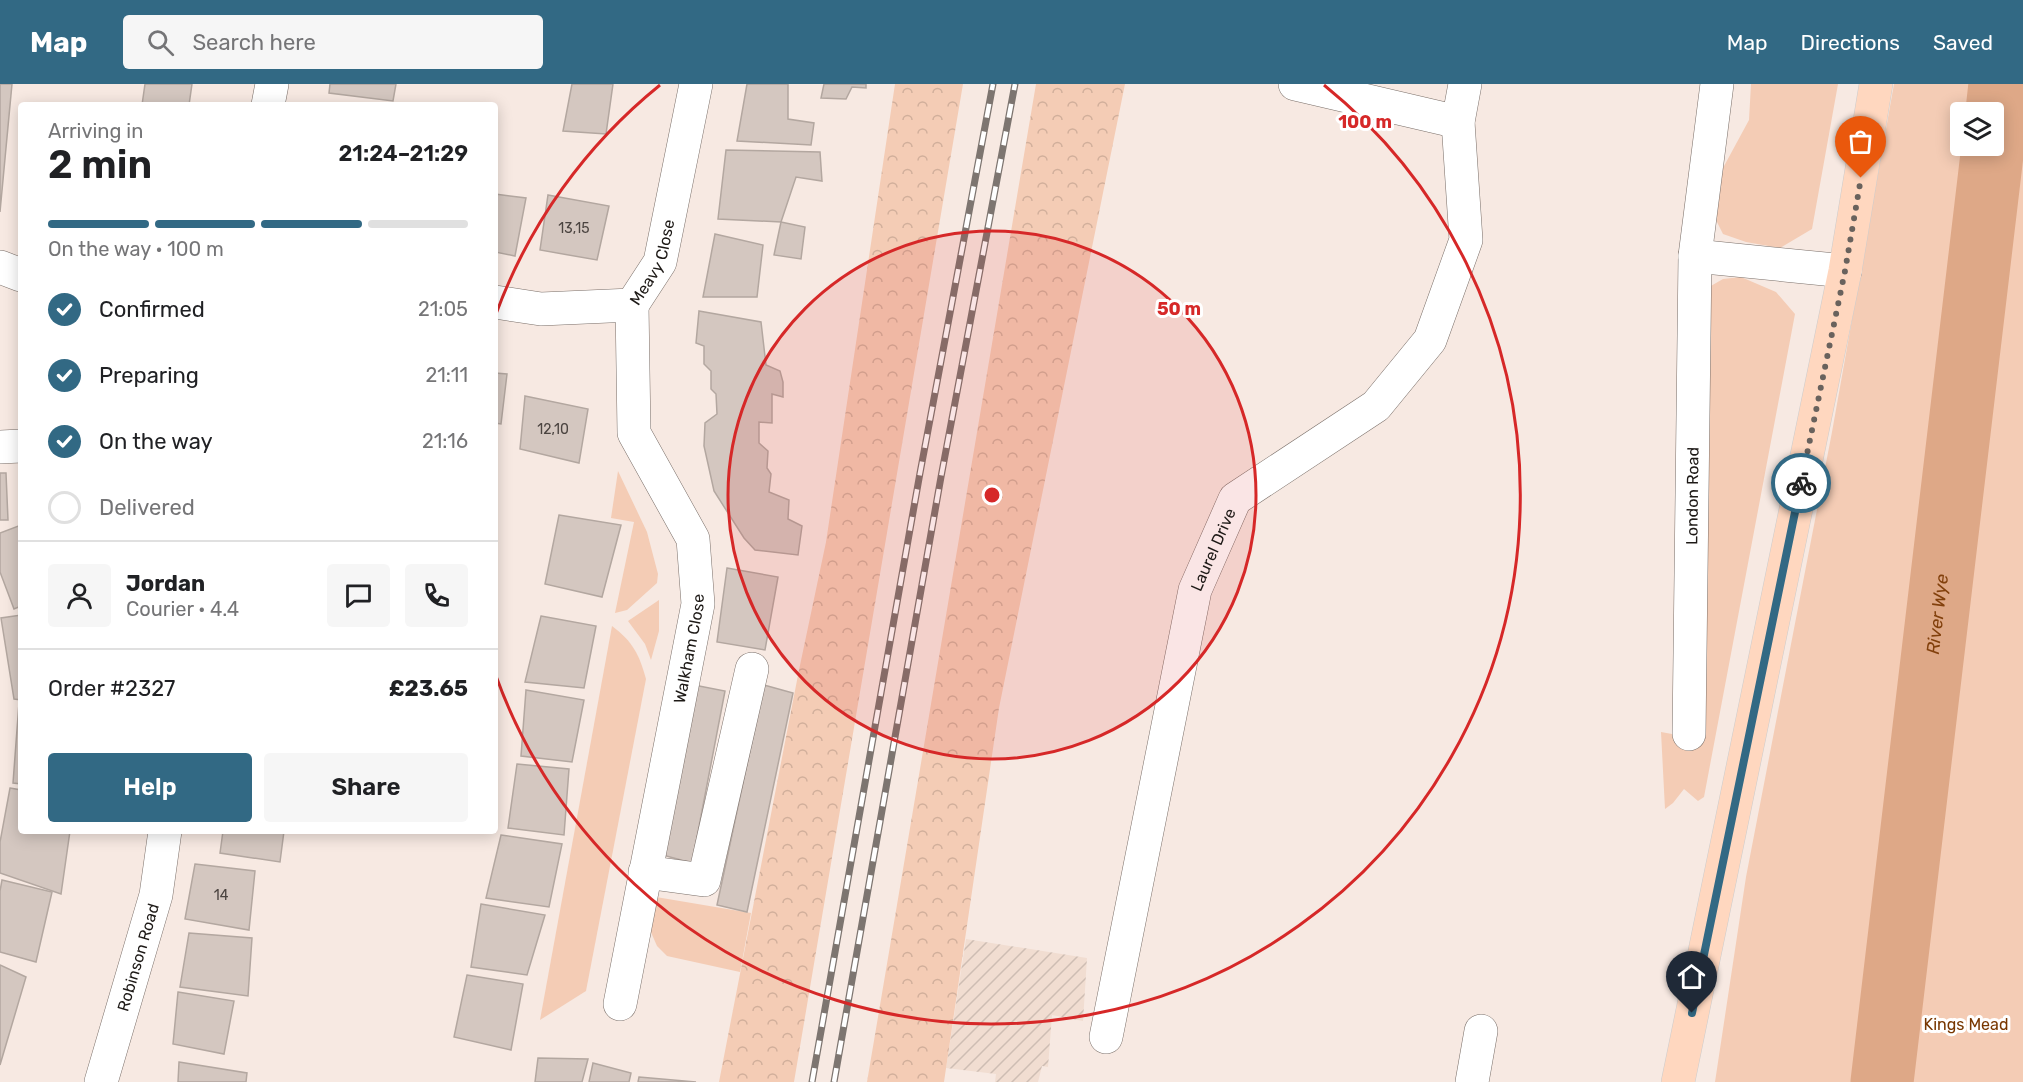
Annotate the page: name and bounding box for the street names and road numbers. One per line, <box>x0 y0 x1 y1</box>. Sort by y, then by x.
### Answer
street label: Meavy Close <box>625 218 678 308</box>
street label: London Road <box>1682 447 1702 545</box>
street label: Laurel Drive <box>1186 505 1239 594</box>
street label: Walkham Close <box>669 593 708 705</box>
street label: Robinson Road <box>113 901 163 1014</box>

